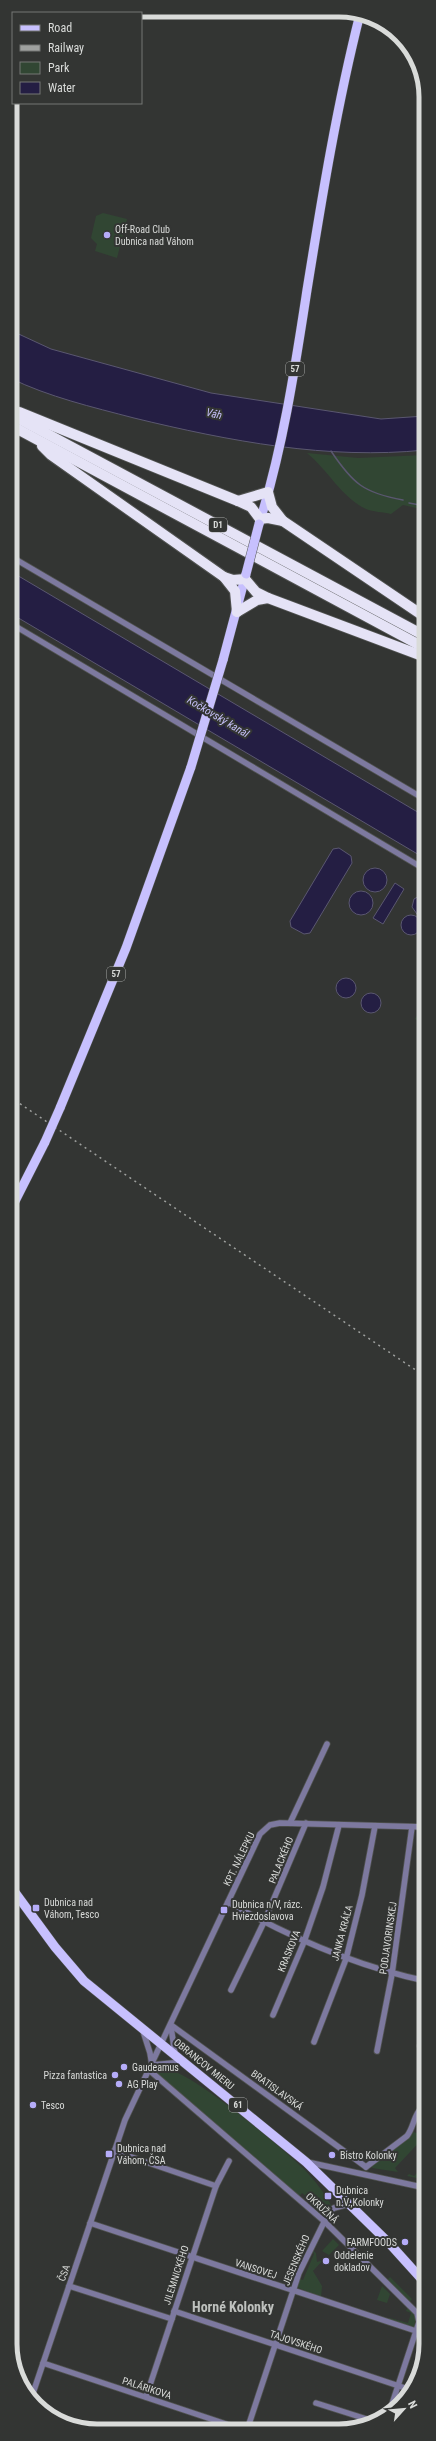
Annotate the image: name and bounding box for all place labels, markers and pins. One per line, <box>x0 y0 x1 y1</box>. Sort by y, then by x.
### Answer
place label: Off-Road Club Dubnica nad Váhom <box>115 224 194 247</box>
marker: Off-Road Club Dubnica nad Váhom <box>102 230 112 240</box>
place label: Dubnica nad Váhom, Tesco <box>44 1897 99 1920</box>
place label: Dubnica n/V, rázc. Hviezdoslavova <box>232 1899 303 1922</box>
marker: Dubnica nad Váhom, Tesco <box>31 1903 41 1913</box>
marker: Dubnica n/V, rázc. Hviezdoslavova <box>219 1905 229 1915</box>
marker: Gaudeamus <box>119 2062 129 2072</box>
place label: Gaudeamus <box>132 2062 179 2073</box>
place label: Pizza fantastica <box>44 2070 107 2081</box>
marker: Pizza fantastica <box>110 2070 120 2080</box>
marker: AG Play <box>114 2079 124 2089</box>
place label: AG Play <box>127 2079 158 2090</box>
marker: Tesco <box>28 2100 38 2110</box>
place label: Tesco <box>41 2100 65 2111</box>
place label: Dubnica nad Váhom, ČSA <box>117 2143 166 2166</box>
marker: Dubnica nad Váhom, ČSA <box>104 2149 114 2159</box>
marker: Bistro Kolonky <box>327 2150 337 2160</box>
place label: Bistro Kolonky <box>340 2150 397 2161</box>
place label: Dubnica n.V.,Kolonky <box>336 2185 384 2208</box>
marker: Dubnica n.V.,Kolonky <box>323 2191 333 2201</box>
place label: FARMFOODS <box>347 2237 397 2248</box>
marker: FARMFOODS <box>400 2237 410 2247</box>
place label: Oddelenie dokladov <box>334 2250 374 2273</box>
marker: Oddelenie dokladov <box>321 2256 331 2266</box>

